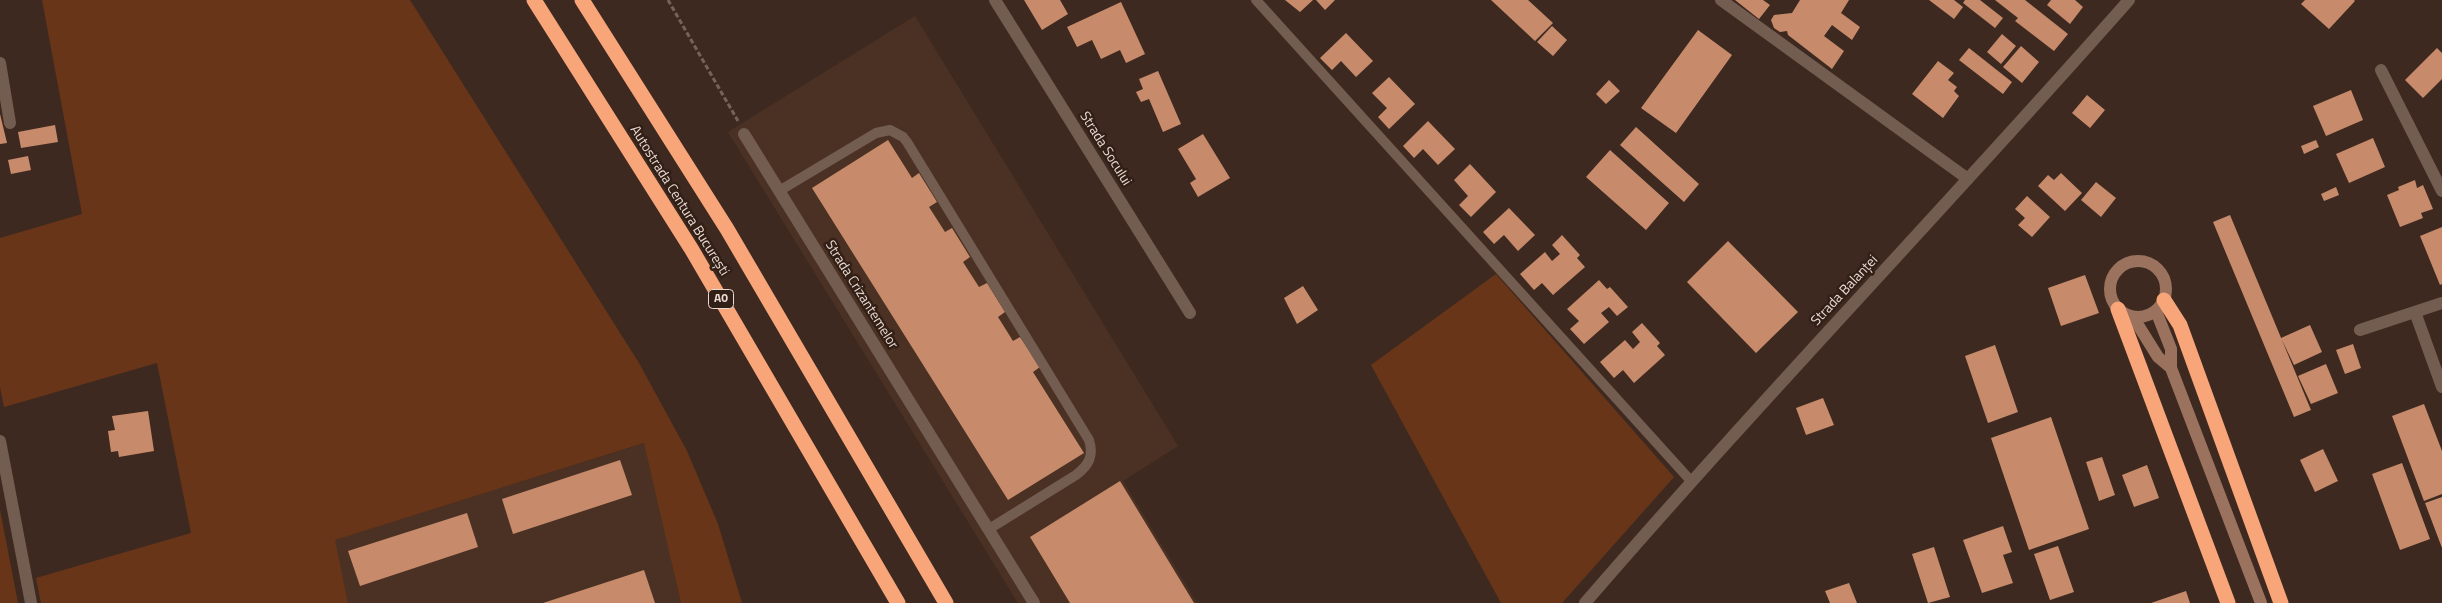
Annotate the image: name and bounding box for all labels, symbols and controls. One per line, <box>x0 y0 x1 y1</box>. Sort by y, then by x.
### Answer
street label: Strada Socului <box>1076 109 1134 189</box>
street label: Autostrada Centura București <box>626 123 732 279</box>
street label: Strada Crizantemelor <box>821 238 901 352</box>
street label: Strada Balanței <box>1808 252 1882 330</box>
road number: A0 <box>708 290 734 308</box>

